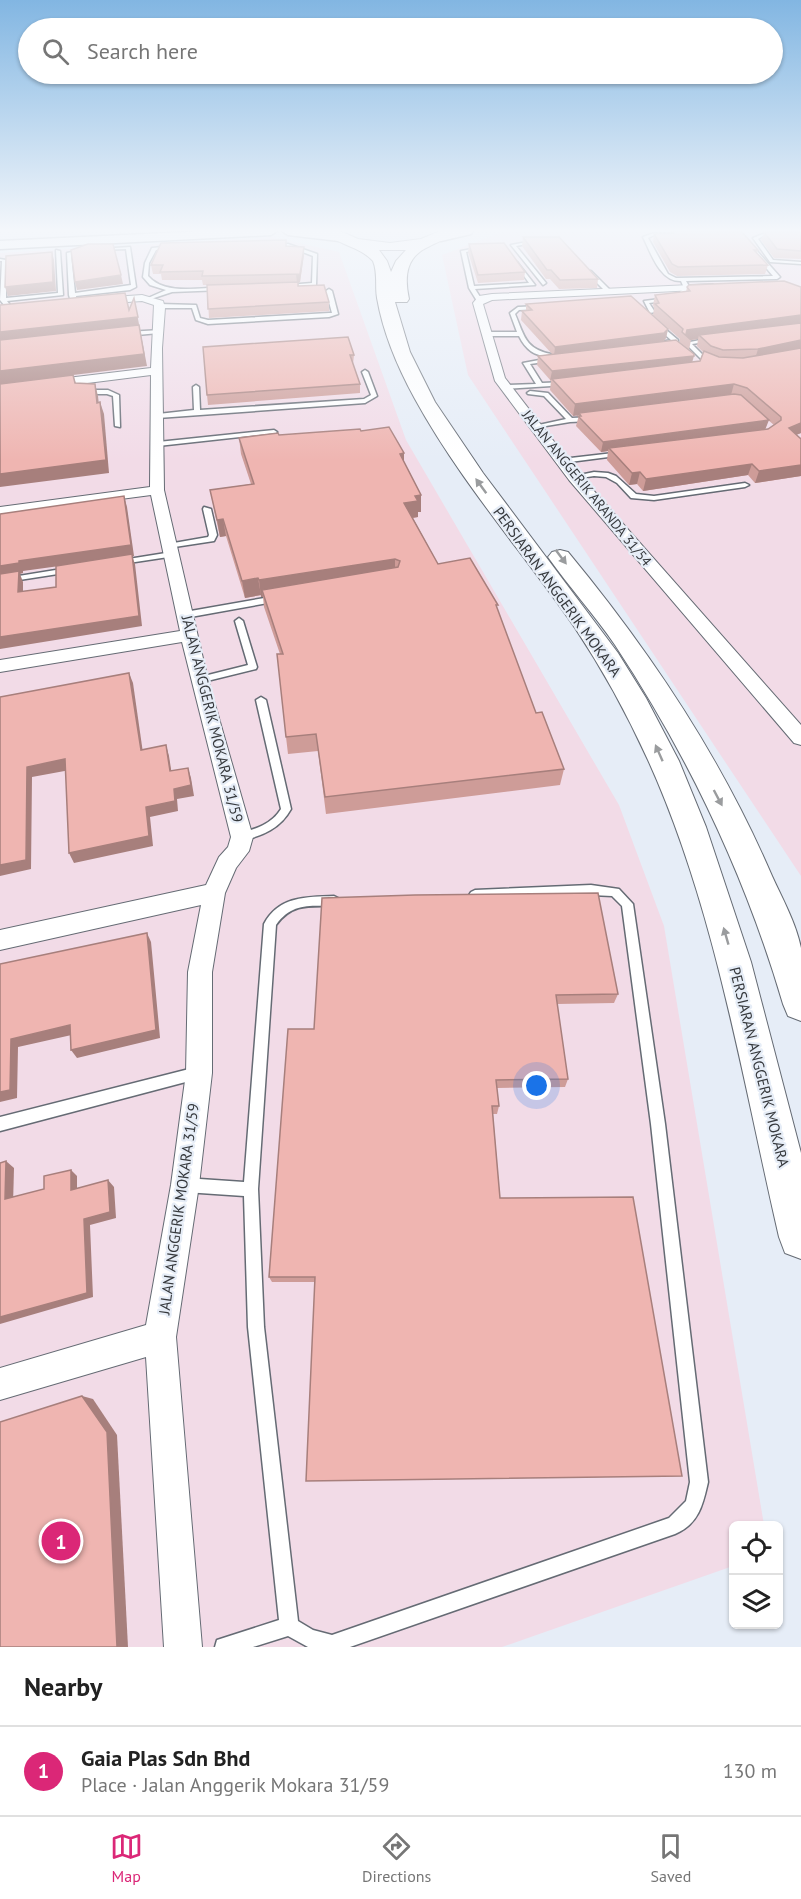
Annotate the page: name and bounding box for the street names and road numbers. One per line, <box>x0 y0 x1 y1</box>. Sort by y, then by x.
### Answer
street label: JALAN ANGGERIK ARANDA 31/54 <box>518 405 656 570</box>
street label: PERSIARAN ANGGERIK MOKARA <box>489 503 626 681</box>
street label: JALAN ANGGERIK MOKARA 31/59 <box>177 612 247 824</box>
street label: PERSIARAN ANGGERIK MOKARA <box>725 965 794 1169</box>
street label: JALAN ANGGERIK MOKARA 31/59 <box>154 1102 203 1317</box>

